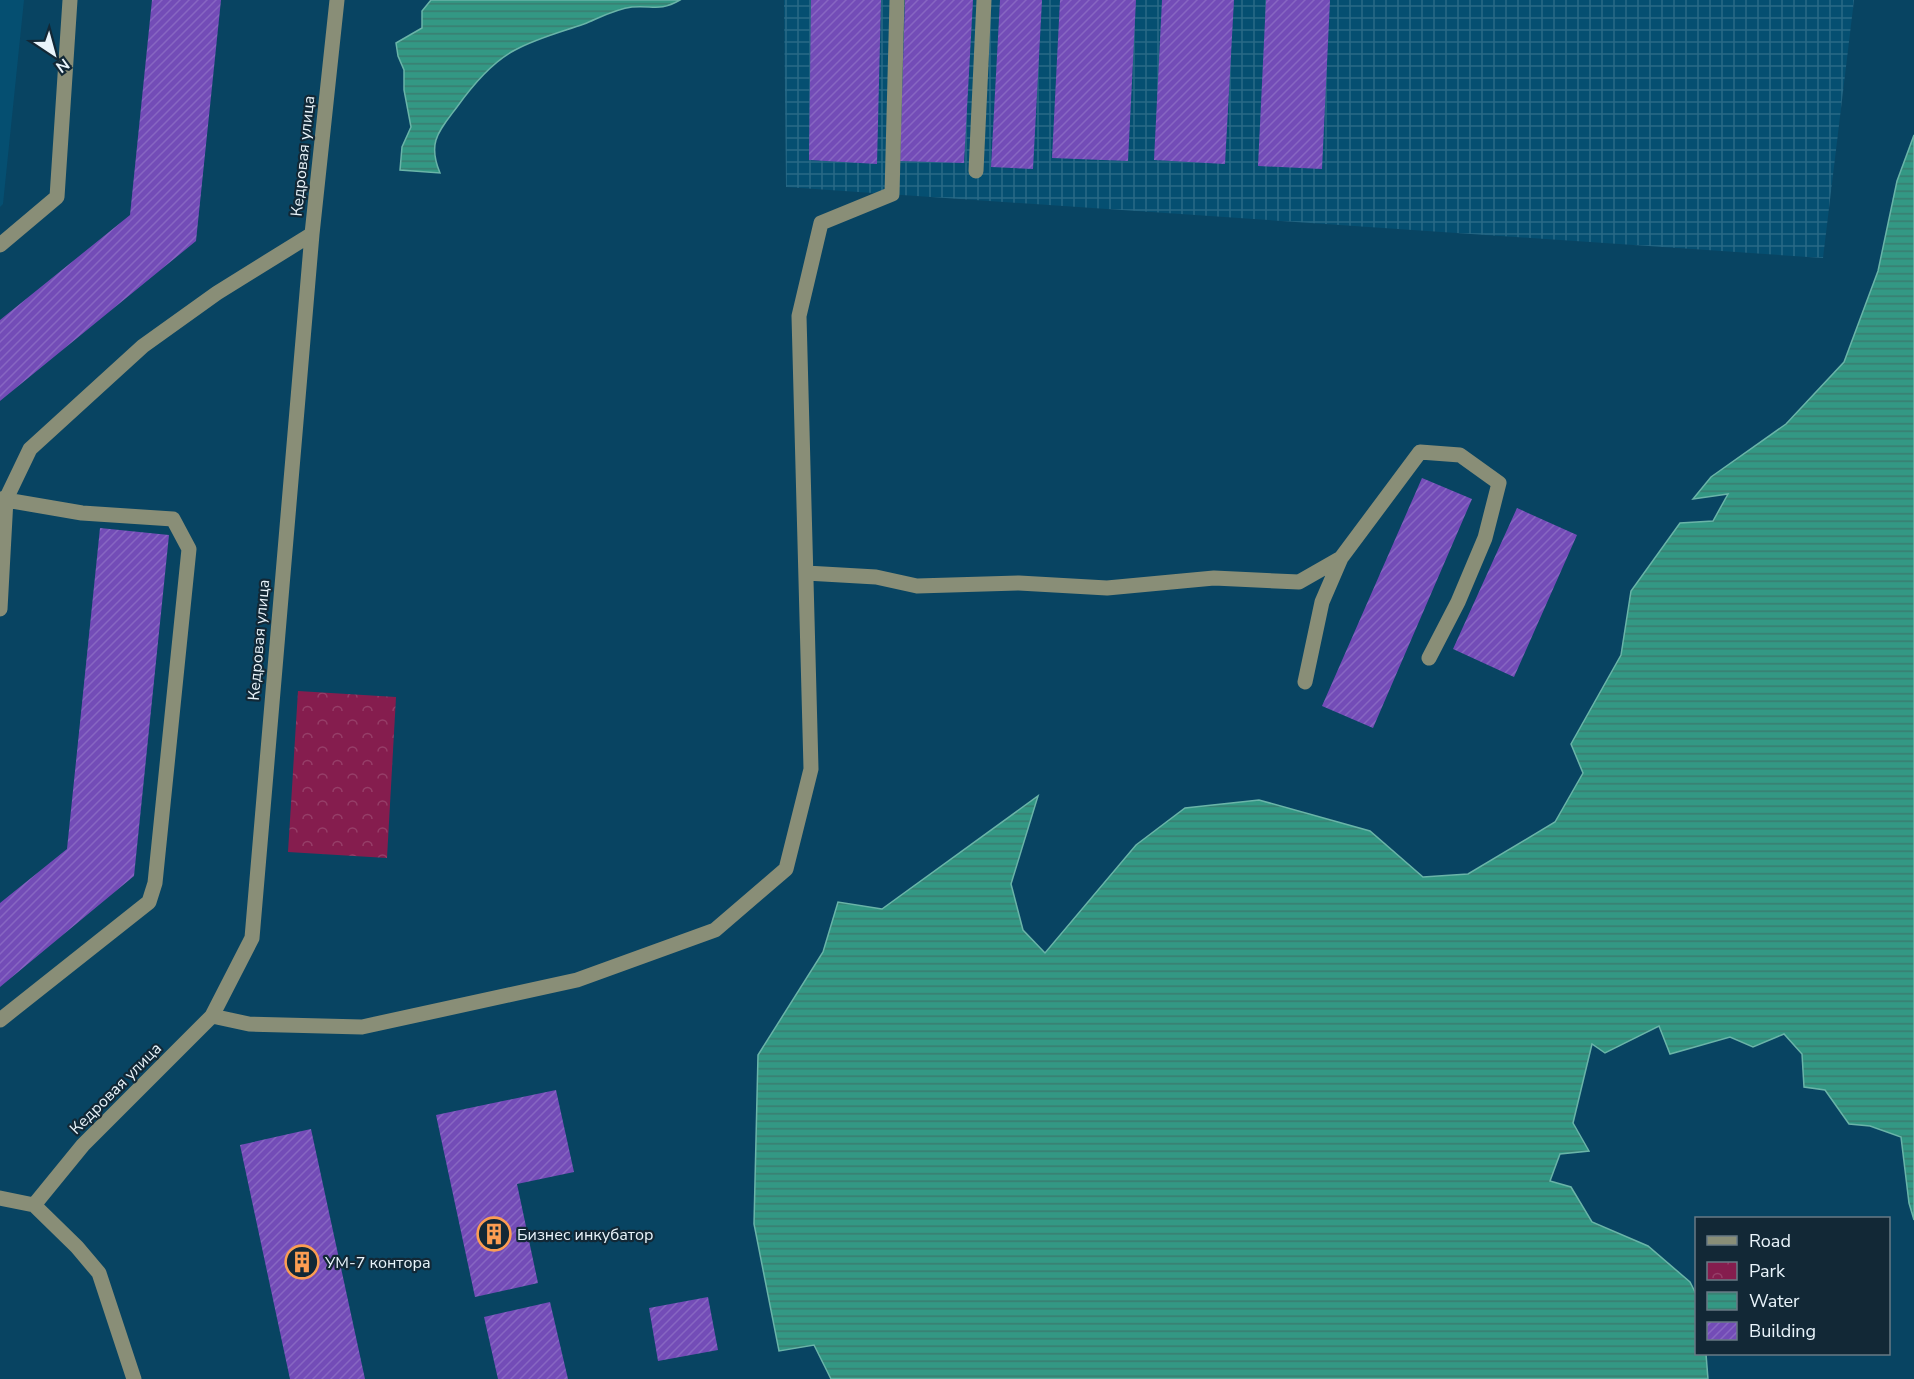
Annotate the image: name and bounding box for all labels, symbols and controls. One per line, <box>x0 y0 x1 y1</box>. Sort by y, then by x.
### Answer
north arrow <box>24 24 84 84</box>
text: N <box>51 53 74 78</box>
street label: Кедровая улица <box>286 94 320 218</box>
street label: Кедровая улица <box>243 579 275 702</box>
street label: Кедровая улица <box>65 1038 166 1139</box>
building icon: Бизнес инкубатор <box>476 1216 512 1252</box>
legend <box>1695 1217 1890 1355</box>
place label: Бизнес инкубатор <box>517 1224 653 1246</box>
text: Road <box>1749 1229 1791 1253</box>
building icon: УМ-7 контора <box>284 1244 320 1280</box>
place label: УМ-7 контора <box>324 1252 431 1274</box>
text: Park <box>1749 1259 1786 1283</box>
text: Water <box>1749 1289 1800 1313</box>
text: Building <box>1749 1319 1816 1343</box>

